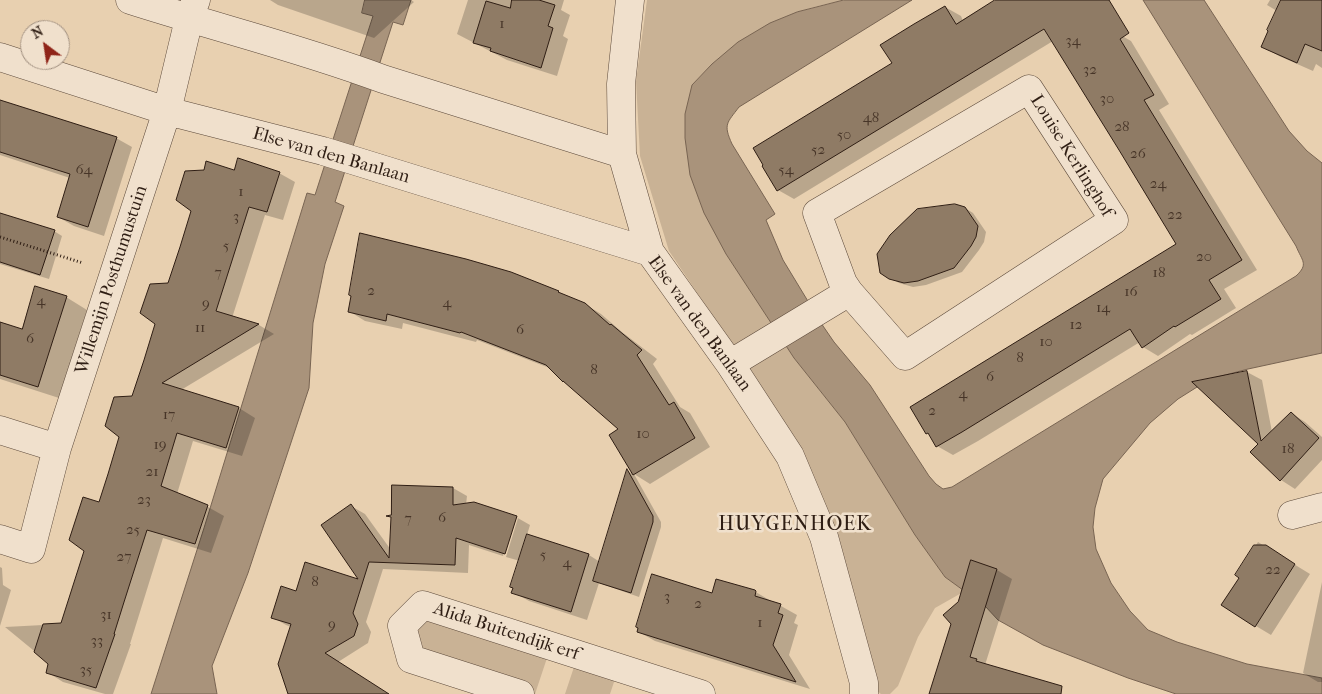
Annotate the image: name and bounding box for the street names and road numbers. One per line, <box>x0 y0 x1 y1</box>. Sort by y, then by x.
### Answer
street label: Louise Kerlinghof <box>1025 91 1117 221</box>
street label: Else van den Banlaan <box>250 123 412 189</box>
street label: Willemijn Posthumustuin <box>71 183 153 377</box>
street label: Else van den Banlaan <box>643 252 755 396</box>
street label: Alida Buitendijk erf <box>430 598 582 666</box>

